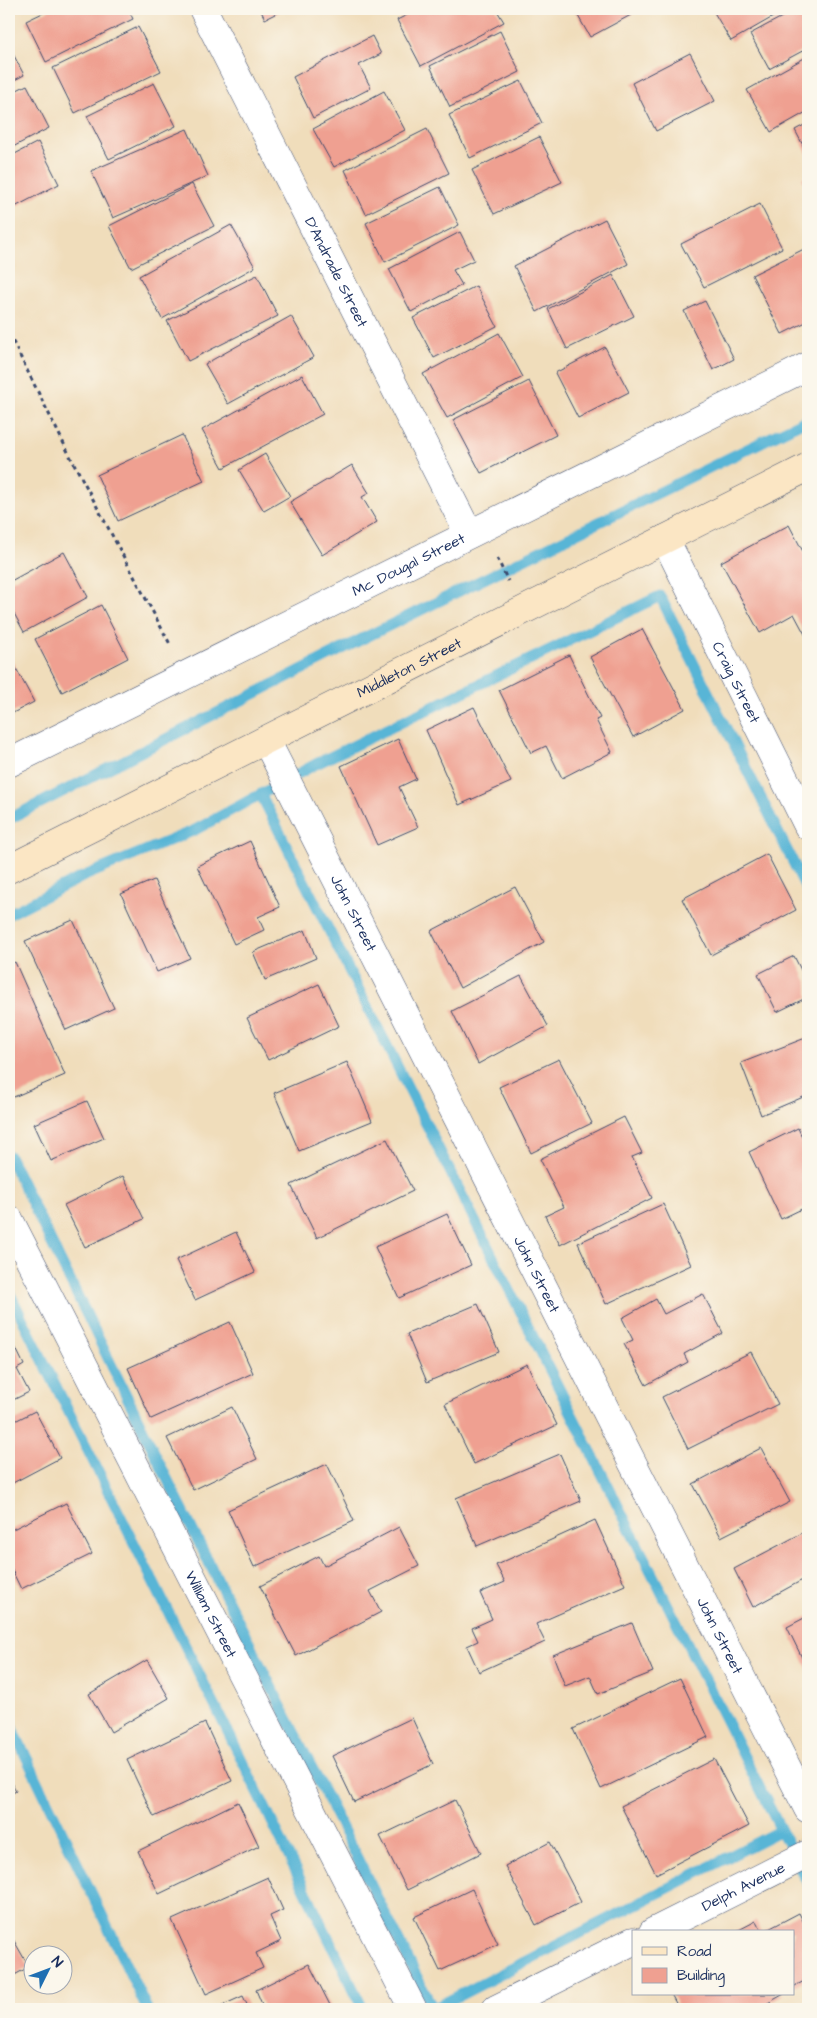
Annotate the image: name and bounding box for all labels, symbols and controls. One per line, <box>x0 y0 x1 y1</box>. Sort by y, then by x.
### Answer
street label: D'Andrade Street <box>299 214 373 331</box>
street label: Mc Dougal Street <box>349 528 469 602</box>
street label: Middleton Street <box>353 633 465 703</box>
street label: Craig Street <box>707 638 765 727</box>
street label: John Street <box>325 871 382 955</box>
street label: John Street <box>508 1232 565 1317</box>
street label: William Street <box>180 1567 242 1662</box>
street label: John Street <box>691 1594 748 1678</box>
street label: Delph Avenue <box>698 1857 789 1917</box>
legend <box>632 1930 794 1996</box>
text: Road <box>677 1941 712 1962</box>
north arrow <box>22 1946 72 1996</box>
text: N <box>47 1952 67 1972</box>
text: Building <box>677 1965 725 1987</box>

